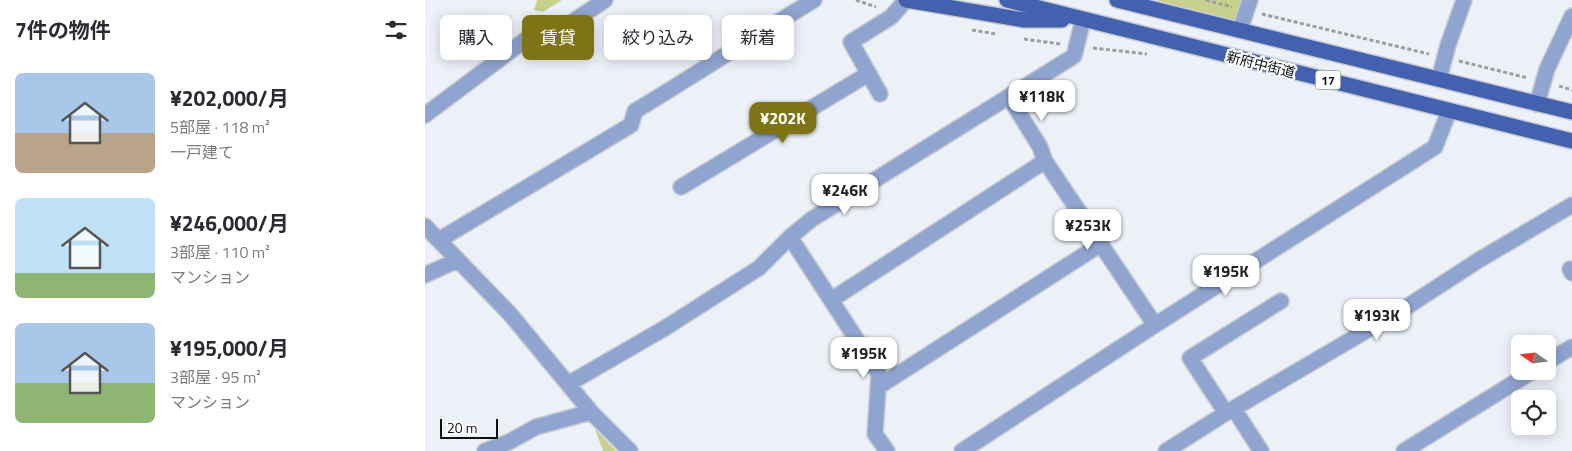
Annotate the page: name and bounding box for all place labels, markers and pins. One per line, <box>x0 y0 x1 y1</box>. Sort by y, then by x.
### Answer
pin: ¥118K <box>1007 80 1077 122</box>
pin: ¥202K <box>748 102 818 144</box>
pin: ¥246K <box>810 174 880 216</box>
pin: ¥253K <box>1053 208 1123 251</box>
pin: ¥195K <box>1191 254 1261 297</box>
pin: ¥193K <box>1342 298 1412 341</box>
pin: ¥195K <box>829 336 899 379</box>

